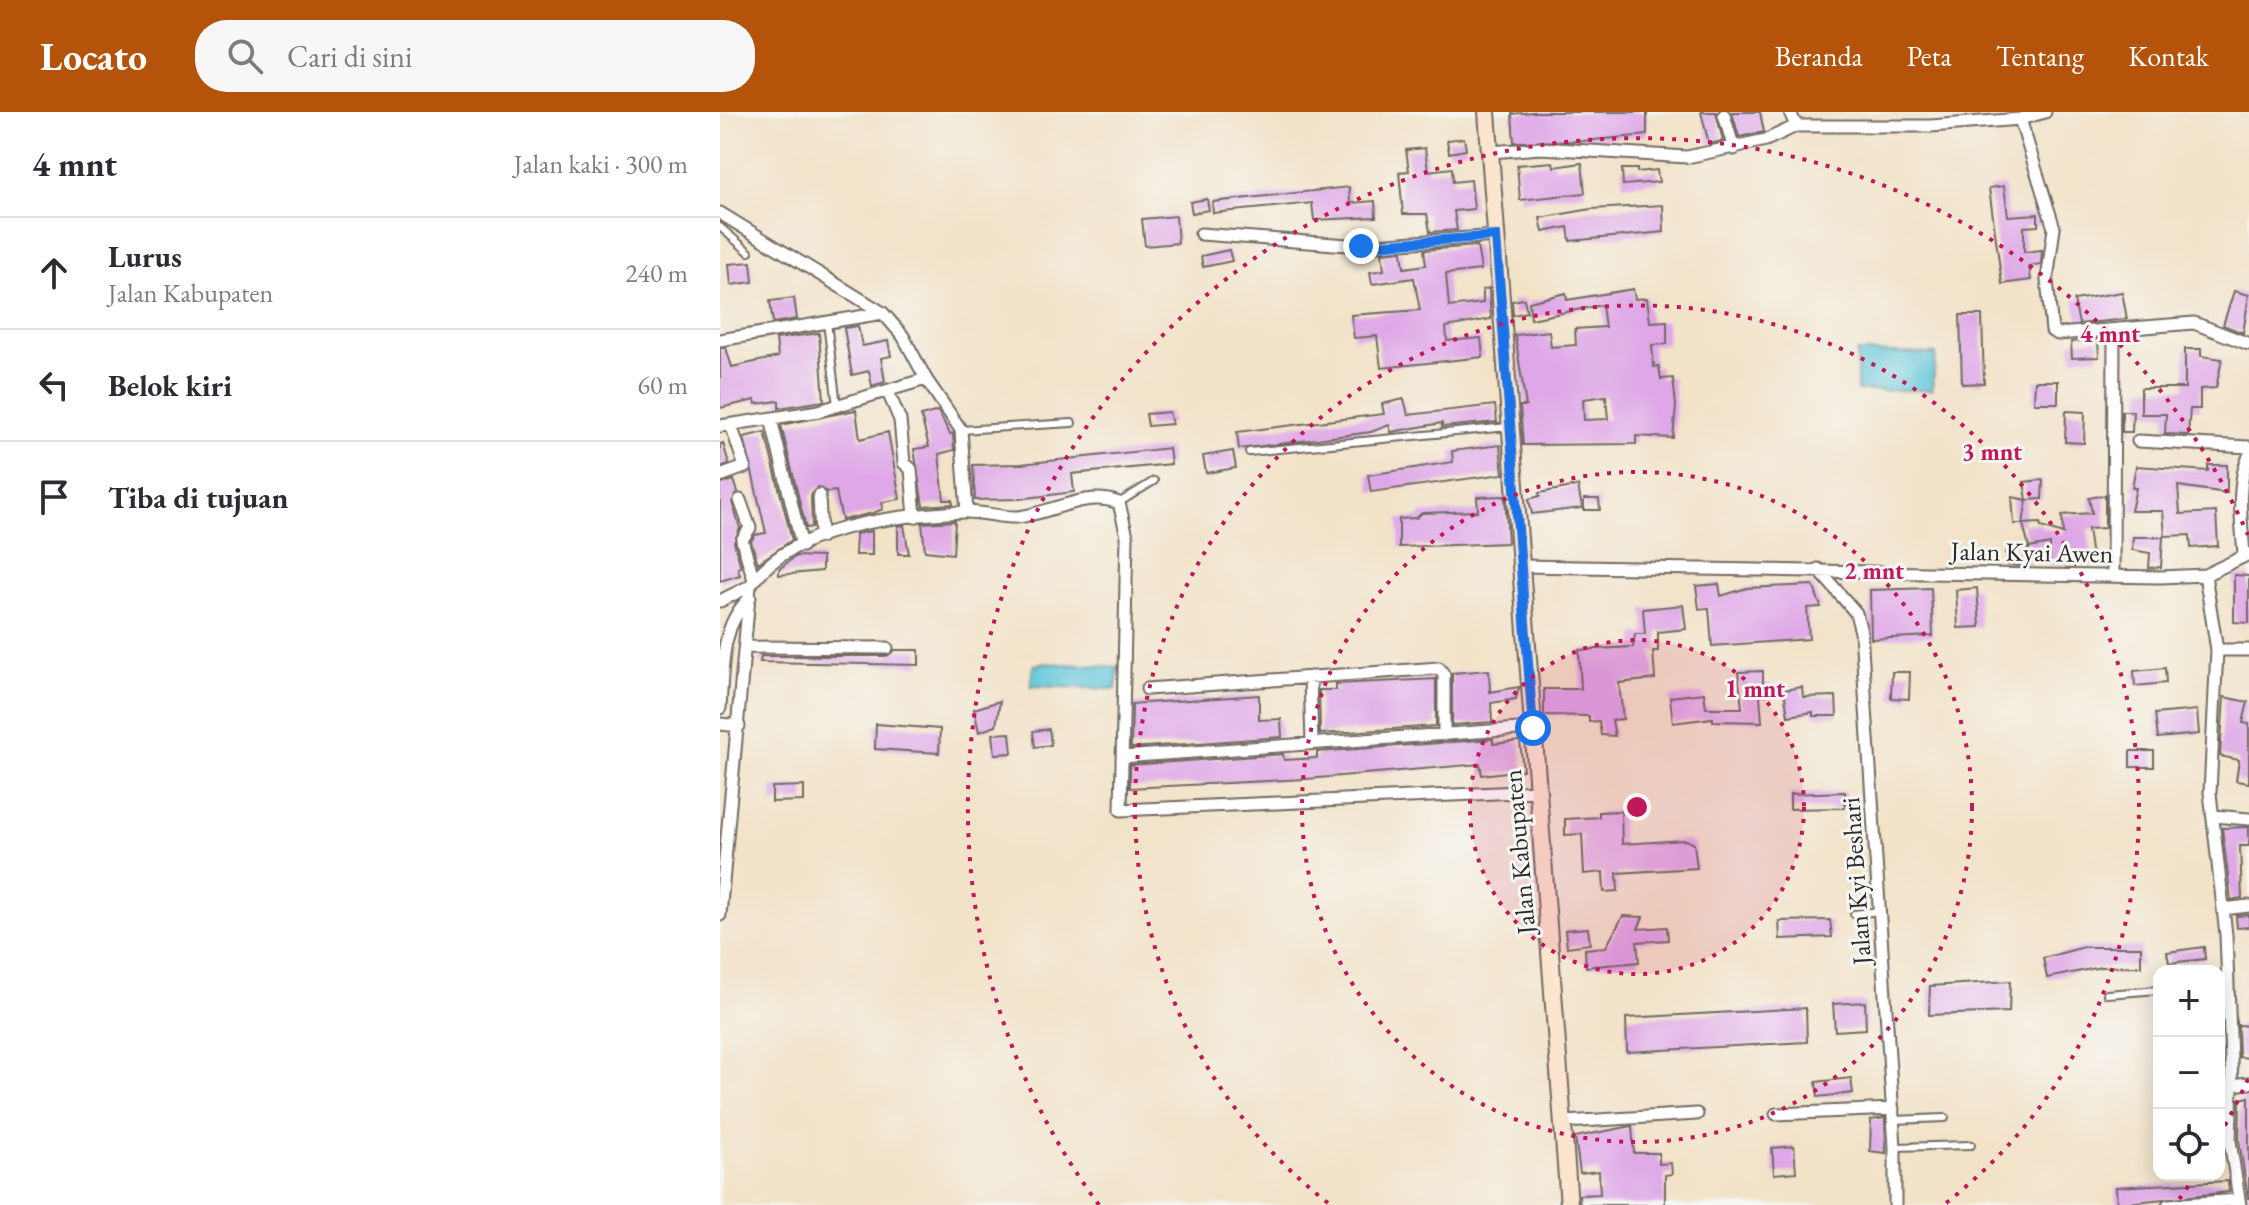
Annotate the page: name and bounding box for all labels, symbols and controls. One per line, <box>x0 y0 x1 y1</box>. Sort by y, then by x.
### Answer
search box <box>195 20 755 92</box>
text: Locato <box>40 32 147 81</box>
icon: search <box>223 34 267 78</box>
text: Cari di sini <box>287 37 412 76</box>
text: Beranda <box>1775 38 1863 74</box>
text: Peta <box>1907 38 1952 74</box>
text: Tentang <box>1996 38 2084 74</box>
text: Kontak <box>2128 38 2209 74</box>
text: 4 mnt <box>32 142 117 186</box>
text: Jalan kaki · 300 m <box>514 147 688 181</box>
route end <box>1343 228 1379 264</box>
text: Lurus <box>108 237 182 276</box>
icon: ahead <box>32 251 76 295</box>
text: 240 m <box>625 256 688 290</box>
text: Jalan Kabupaten <box>108 276 273 310</box>
text: 4 mnt <box>2080 318 2140 349</box>
icon: left <box>32 363 76 407</box>
text: Belok kiri <box>108 366 232 405</box>
text: 60 m <box>638 368 688 402</box>
text: 3 mnt <box>1962 436 2022 467</box>
icon: arrive <box>32 475 76 519</box>
text: Tiba di tujuan <box>108 478 288 517</box>
street label: Jalan Kyai Awen <box>1948 534 2114 570</box>
text: 2 mnt <box>1844 555 1904 586</box>
text: 1 mnt <box>1725 673 1785 704</box>
route start <box>1515 710 1551 746</box>
street label: Jalan Kabupaten <box>1495 768 1543 938</box>
centre of rings <box>1623 793 1651 821</box>
street label: Jalan Kyi Beshari <box>1833 796 1879 968</box>
map controls <box>2153 965 2225 1181</box>
button: + <box>2153 965 2225 1037</box>
button: − <box>2153 1037 2225 1109</box>
button: locate <box>2153 1109 2225 1181</box>

